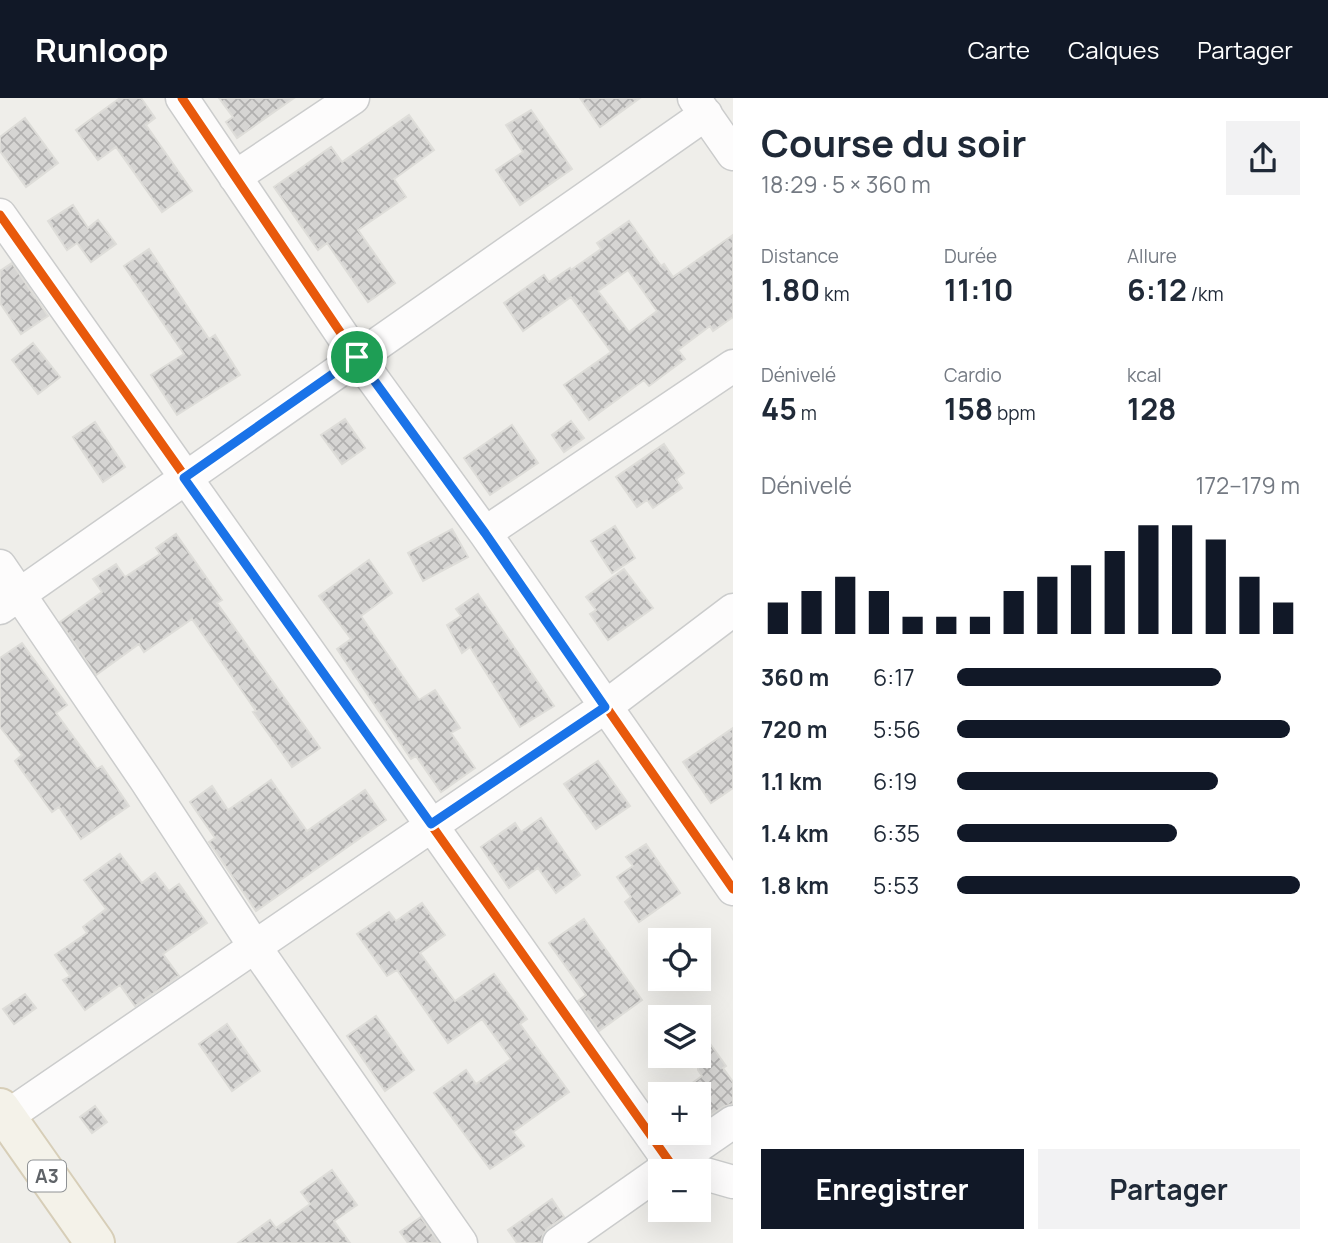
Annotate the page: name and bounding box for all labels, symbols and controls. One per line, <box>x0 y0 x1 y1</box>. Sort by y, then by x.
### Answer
text: Runloop <box>35 27 168 72</box>
text: Carte <box>968 33 1030 66</box>
text: Calques <box>1068 33 1159 66</box>
text: Partager <box>1197 33 1293 66</box>
text: Course du soir <box>761 116 1026 168</box>
button: share <box>1226 121 1300 195</box>
text: 18:29 · 5 × 360 m <box>761 168 931 200</box>
text: Distance <box>761 243 839 269</box>
text: Durée <box>944 243 997 269</box>
text: Allure <box>1127 243 1177 269</box>
text: 1.80 <box>761 269 820 310</box>
text: 11:10 <box>944 269 1013 310</box>
text: 6:12 <box>1127 269 1187 310</box>
text: km <box>820 281 850 307</box>
text: /km <box>1187 281 1224 307</box>
pin <box>327 327 387 387</box>
icon: arrive <box>338 338 376 376</box>
text: Dénivelé <box>761 362 836 388</box>
text: Cardio <box>944 362 1002 388</box>
text: kcal <box>1127 362 1162 388</box>
text: 45 <box>761 388 797 429</box>
text: 158 <box>944 388 993 429</box>
text: 128 <box>1127 388 1176 429</box>
text: m <box>797 400 817 426</box>
text: bpm <box>993 400 1036 426</box>
text: Dénivelé <box>761 469 852 501</box>
text: 172–179 m <box>1196 469 1300 501</box>
text: 360 m <box>761 661 829 693</box>
text: 6:17 <box>873 661 915 693</box>
text: 720 m <box>761 713 827 745</box>
text: 5:56 <box>873 713 921 745</box>
text: 1.1 km <box>761 765 822 797</box>
text: 6:19 <box>873 765 917 797</box>
text: 1.4 km <box>761 817 829 849</box>
text: 6:35 <box>873 817 920 849</box>
text: 1.8 km <box>761 869 829 901</box>
text: 5:53 <box>873 869 919 901</box>
map controls <box>648 928 711 1222</box>
button: locate <box>648 928 711 991</box>
button: layers <box>648 1005 711 1068</box>
button: + <box>648 1082 711 1145</box>
button: Enregistrer <box>761 1149 1024 1229</box>
button: Partager <box>1038 1149 1300 1229</box>
button: − <box>648 1159 711 1222</box>
road number: A3 <box>28 1160 66 1192</box>

